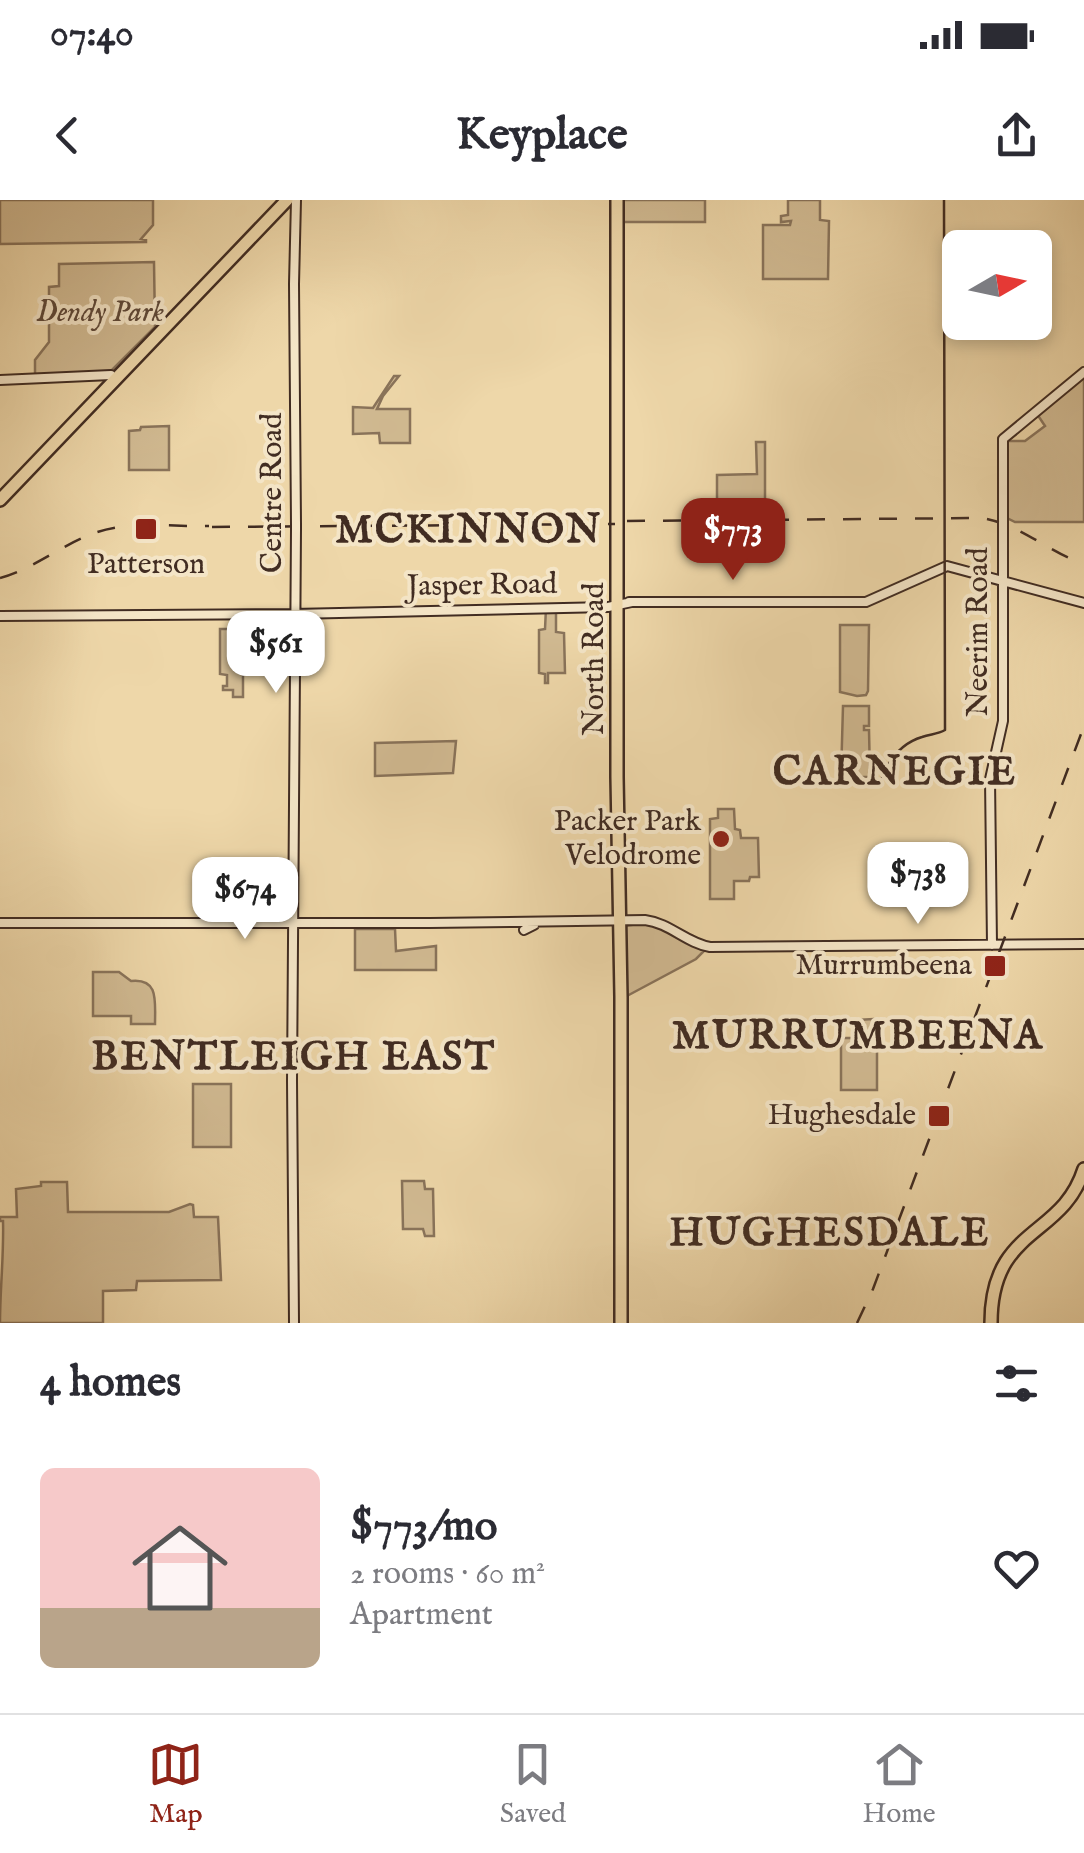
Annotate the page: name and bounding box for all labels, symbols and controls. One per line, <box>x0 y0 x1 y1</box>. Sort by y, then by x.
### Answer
text: 07:40 <box>50 11 134 59</box>
text: Keyplace <box>456 107 628 164</box>
icon: back <box>40 108 95 163</box>
icon: share <box>989 108 1044 163</box>
north arrow <box>942 230 1052 340</box>
map controls <box>942 230 1052 340</box>
park label: Dendy Park <box>36 294 164 332</box>
street label: Centre Road <box>254 412 292 573</box>
pin: $773 <box>674 498 792 583</box>
district label: MCKINNON <box>335 506 603 557</box>
text: $773 <box>703 510 763 551</box>
marker: Patterson <box>133 516 159 542</box>
place label: Patterson <box>87 546 205 584</box>
street label: Neerim Road <box>960 546 998 717</box>
street label: Jasper Road <box>403 566 559 606</box>
street label: North Road <box>576 582 614 735</box>
pin: $561 <box>217 611 335 696</box>
text: $561 <box>249 623 303 664</box>
district label: CARNEGIE <box>773 748 1017 799</box>
place label: Packer Park Velodrome <box>554 803 702 875</box>
marker: Packer Park Velodrome <box>710 828 732 850</box>
pin: $738 <box>859 842 977 927</box>
text: $738 <box>889 854 947 895</box>
pin: $674 <box>186 857 304 942</box>
text: $674 <box>214 869 276 910</box>
place label: Murrumbeena <box>795 947 972 985</box>
marker: Murrumbeena <box>982 953 1008 979</box>
district label: MURRUMBEENA <box>672 1012 1044 1063</box>
district label: BENTLEIGH EAST <box>92 1033 496 1084</box>
place label: Hughesdale <box>768 1097 916 1135</box>
marker: Hughesdale <box>926 1103 952 1129</box>
district label: HUGHESDALE <box>669 1209 991 1260</box>
icon: filters <box>989 1356 1044 1411</box>
text: 4 homes <box>40 1357 181 1410</box>
text: $773/mo <box>350 1501 497 1554</box>
icon: home <box>120 1508 240 1628</box>
icon: heart <box>989 1541 1044 1596</box>
text: 2 rooms · 60 m² <box>350 1554 545 1595</box>
text: Apartment <box>350 1595 493 1636</box>
tab: Map <box>148 1737 203 1832</box>
tab: Saved <box>500 1737 566 1832</box>
tab: Home <box>863 1737 936 1832</box>

